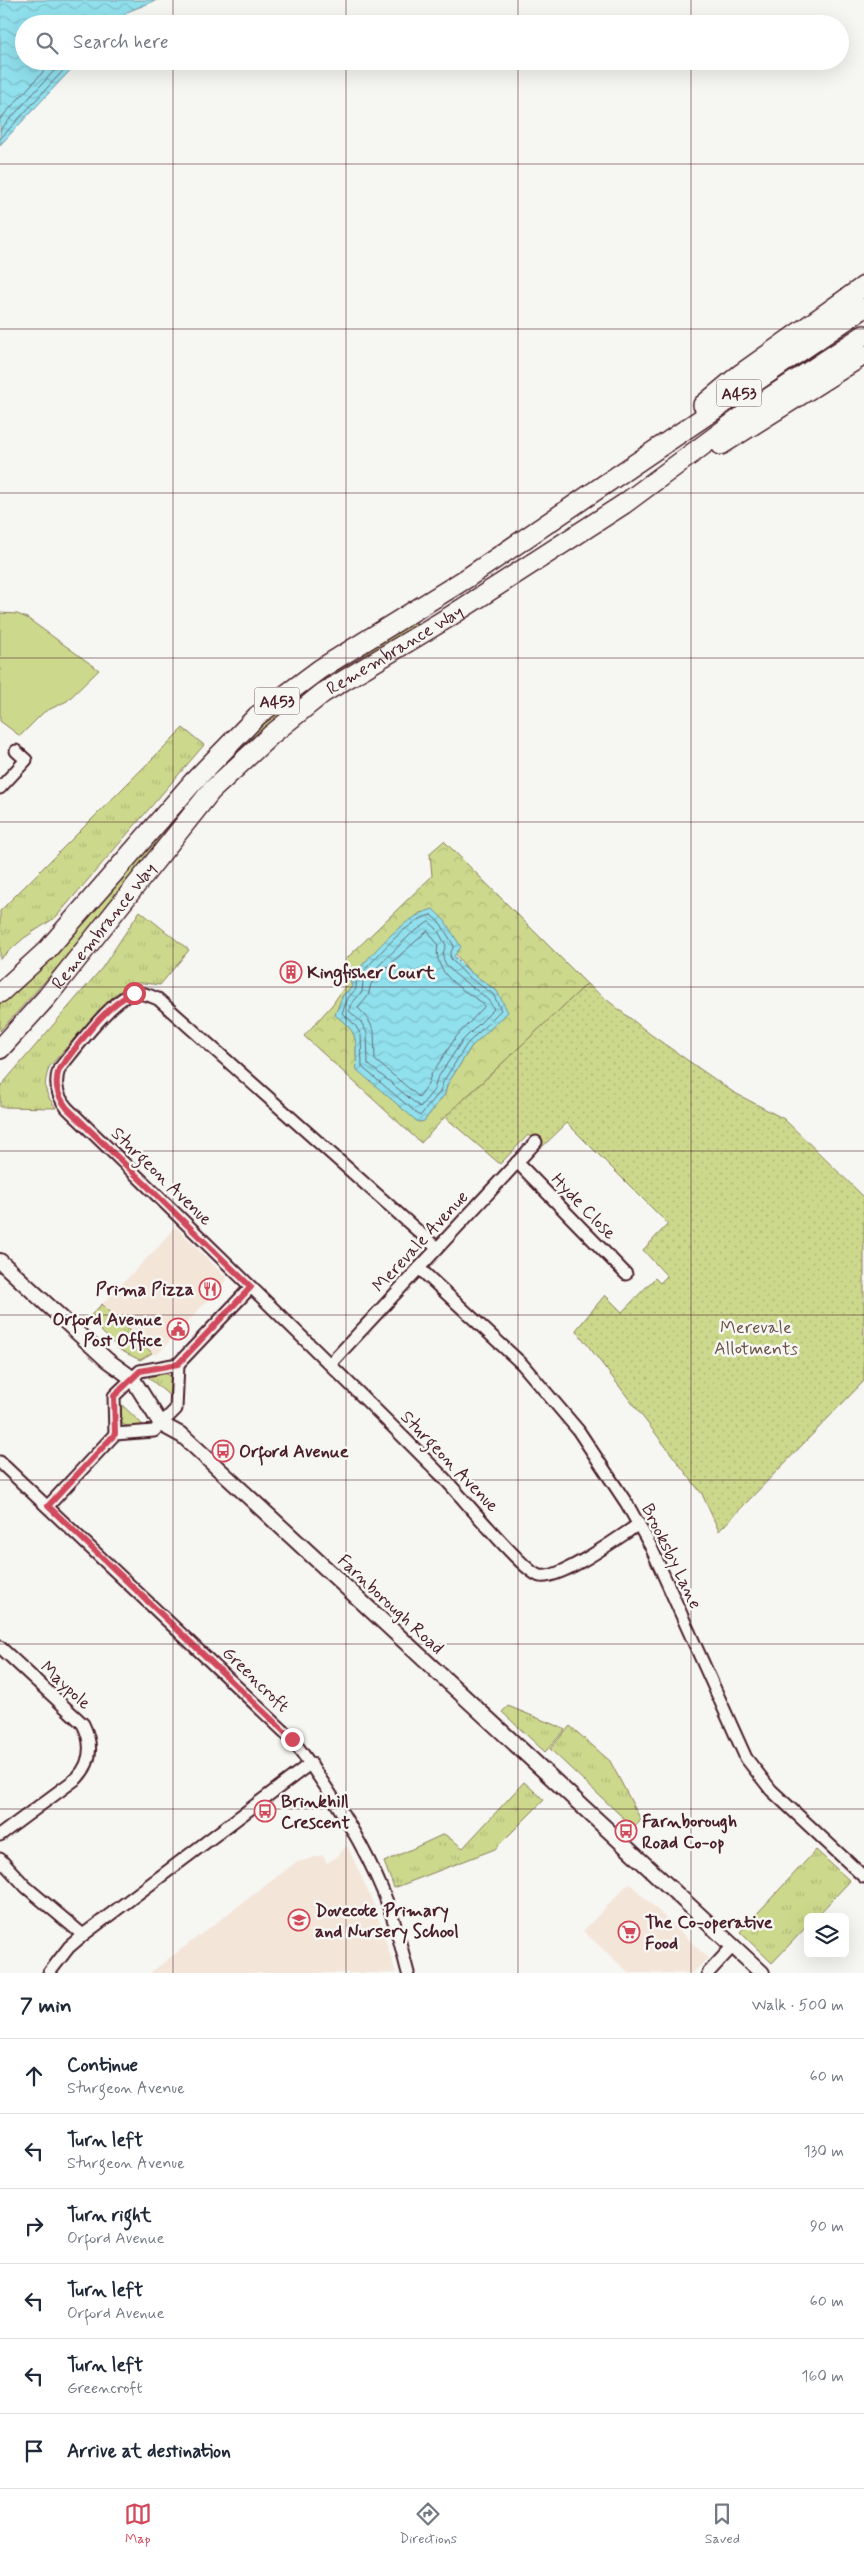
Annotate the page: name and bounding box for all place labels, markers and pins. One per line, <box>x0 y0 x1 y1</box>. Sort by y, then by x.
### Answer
building icon: Kingfisher Court <box>279 960 303 984</box>
place label: Kingfisher Court <box>307 961 436 987</box>
restaurant icon: Prima Pizza <box>198 1277 222 1301</box>
place label: Prima Pizza <box>96 1278 194 1302</box>
place label: Orford Avenue Post Office <box>53 1308 162 1353</box>
public building icon: Orford Avenue Post Office <box>166 1317 190 1341</box>
bus stop icon: Orford Avenue <box>211 1439 235 1463</box>
place label: Orford Avenue <box>239 1440 349 1466</box>
place label: Brinkhill Crescent <box>281 1790 350 1835</box>
bus stop icon: Brinkhill Crescent <box>253 1799 277 1823</box>
place label: Farnborough Road Co-op <box>642 1810 737 1855</box>
bus stop icon: Farnborough Road Co-op <box>614 1819 638 1843</box>
place label: Dovecote Primary and Nursery School <box>315 1899 459 1944</box>
school or university icon: Dovecote Primary and Nursery School <box>287 1908 311 1932</box>
place label: The Co-operative Food <box>645 1911 773 1956</box>
supermarket icon: The Co-operative Food <box>617 1920 641 1944</box>

